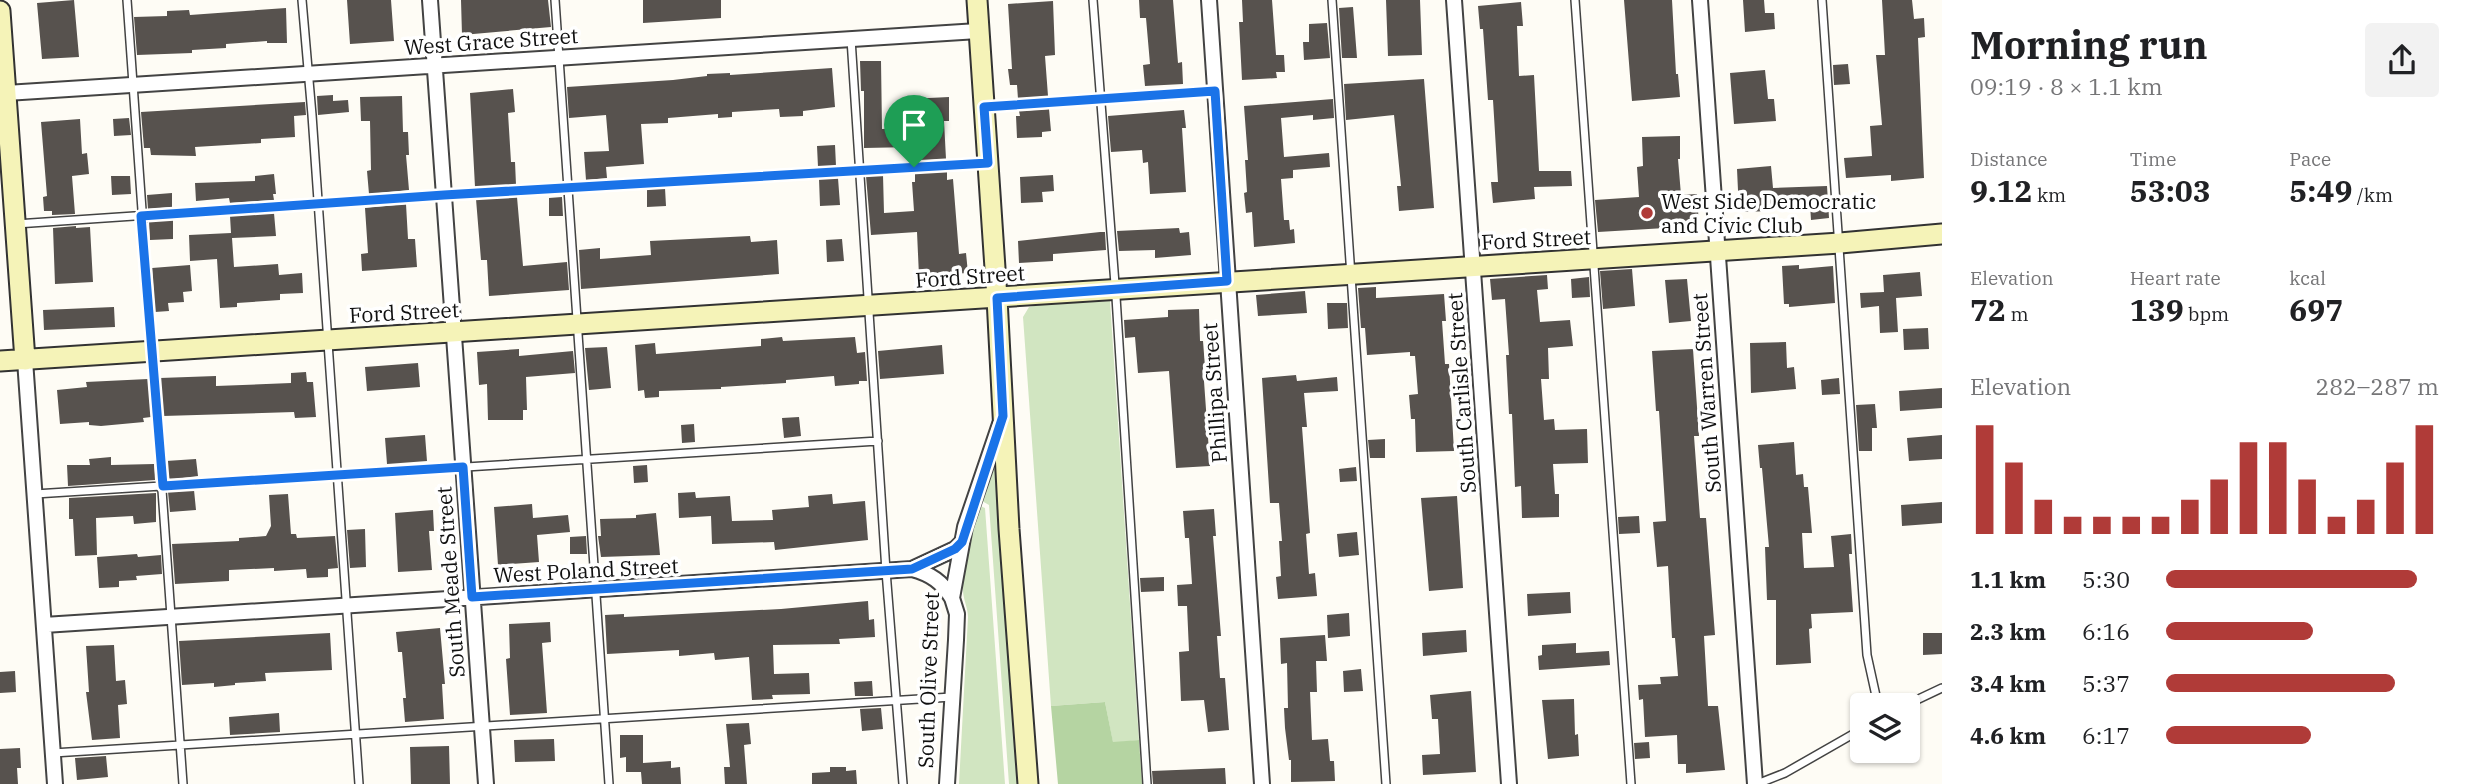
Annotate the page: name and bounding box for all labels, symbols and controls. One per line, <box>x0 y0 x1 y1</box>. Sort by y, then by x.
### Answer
text: Morning run <box>1970 20 2208 69</box>
street label: West Grace Street <box>403 21 579 61</box>
button: share <box>2365 23 2439 97</box>
text: 09:19 · 8 × 1.1 km <box>1970 71 2163 101</box>
pin <box>884 95 944 167</box>
icon: arrive <box>895 106 933 144</box>
text: Distance <box>1970 147 2048 171</box>
text: Time <box>2130 147 2176 171</box>
text: Pace <box>2289 147 2331 171</box>
text: 9.12 <box>1970 171 2032 210</box>
text: 53:03 <box>2130 171 2211 210</box>
text: 5:49 <box>2289 171 2352 210</box>
text: km <box>2032 183 2066 207</box>
text: /km <box>2352 183 2393 207</box>
place label: West Side Democratic and Civic Club <box>1661 187 1876 239</box>
marker: West Side Democratic and Civic Club <box>1639 205 1655 221</box>
street label: Ford Street <box>1480 222 1592 256</box>
street label: Ford Street <box>914 258 1026 294</box>
text: Elevation <box>1970 266 2054 290</box>
text: Heart rate <box>2130 266 2221 290</box>
text: kcal <box>2289 266 2326 290</box>
text: 72 <box>1970 290 2006 329</box>
text: 139 <box>2130 290 2184 329</box>
text: 697 <box>2289 290 2343 329</box>
street label: South Carlisle Street <box>1440 292 1482 494</box>
street label: South Warren Street <box>1685 292 1727 494</box>
street label: Ford Street <box>348 295 460 329</box>
text: m <box>2006 302 2029 326</box>
text: bpm <box>2184 302 2229 326</box>
street label: Phillipa Street <box>1195 322 1233 464</box>
text: Elevation <box>1970 371 2071 401</box>
text: 282–287 m <box>2315 371 2439 401</box>
street label: South Meade Street <box>429 485 471 679</box>
street label: West Poland Street <box>493 551 679 589</box>
text: 1.1 km <box>1970 564 2046 594</box>
text: 5:30 <box>2082 564 2130 594</box>
street label: South Olive Street <box>911 591 945 769</box>
text: 2.3 km <box>1970 616 2046 646</box>
text: 6:16 <box>2082 616 2130 646</box>
text: 3.4 km <box>1970 668 2046 698</box>
text: 5:37 <box>2082 668 2130 698</box>
map controls <box>1850 693 1920 763</box>
button: layers <box>1850 693 1920 763</box>
text: 4.6 km <box>1970 720 2046 750</box>
text: 6:17 <box>2082 720 2130 750</box>

